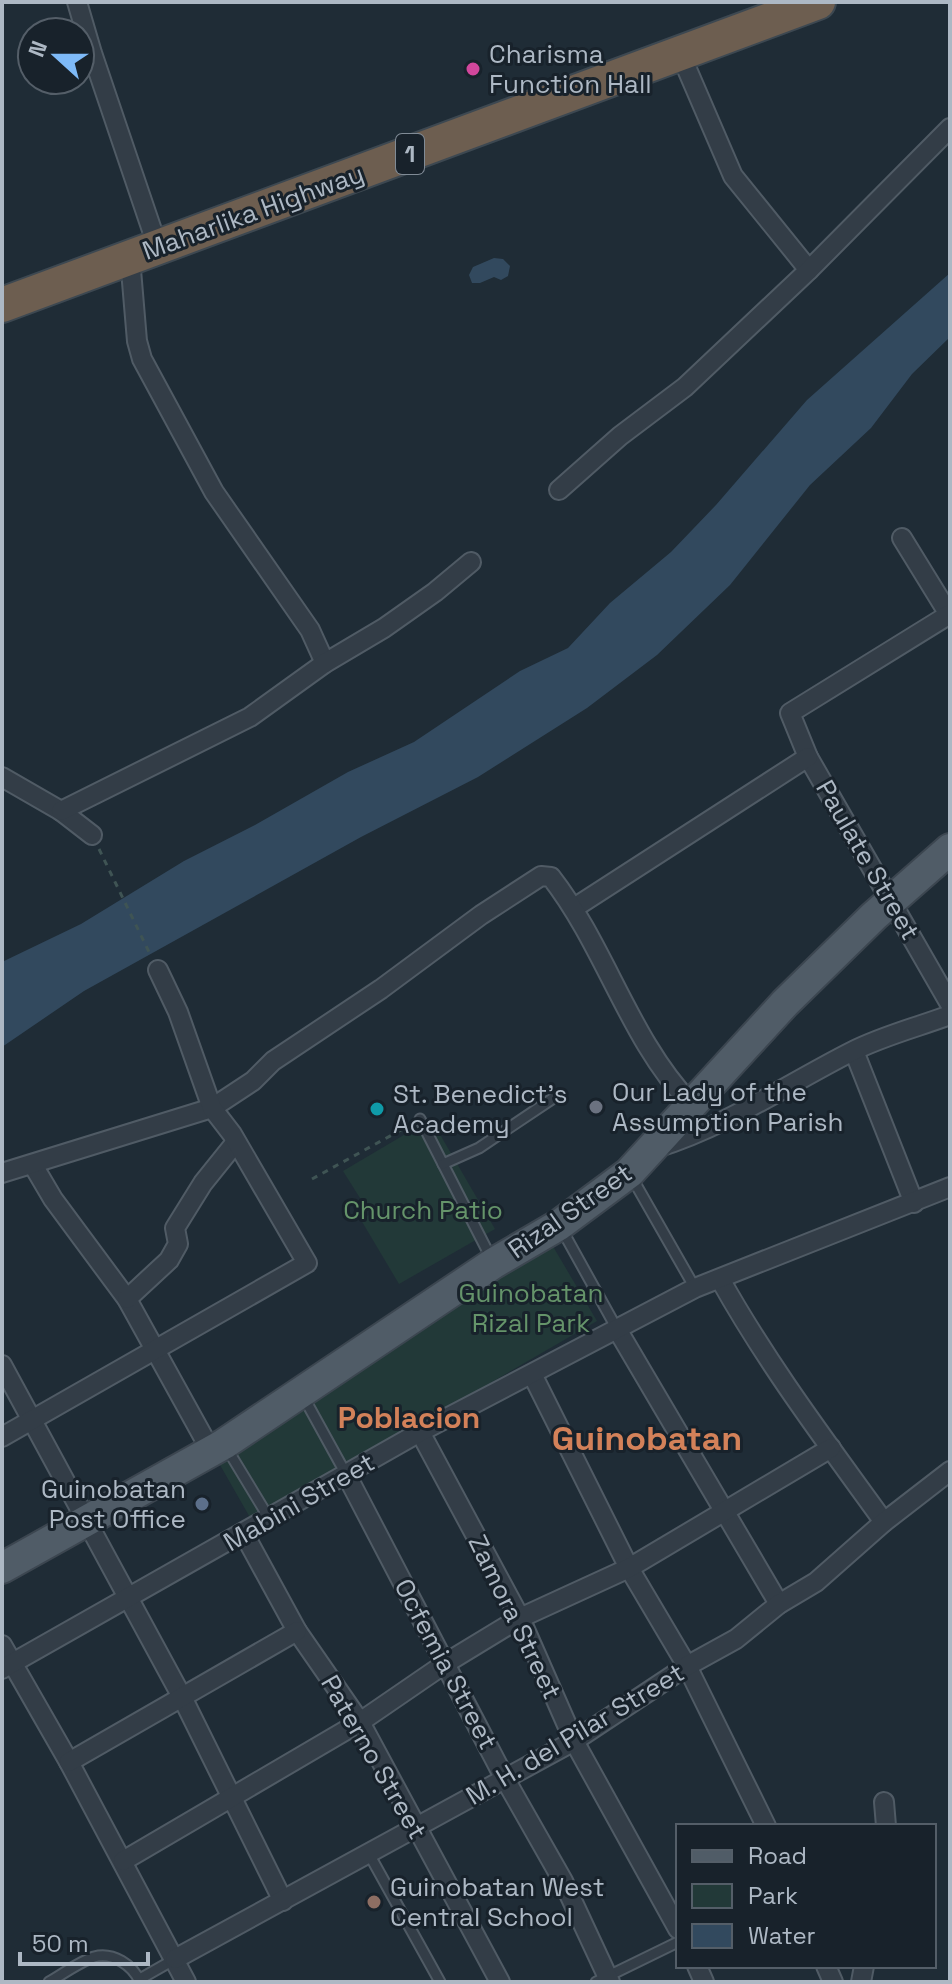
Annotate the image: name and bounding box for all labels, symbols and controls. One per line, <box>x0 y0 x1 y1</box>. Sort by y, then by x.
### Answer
north arrow <box>16 16 96 96</box>
text: N <box>22 37 53 61</box>
place label: Charisma Function Hall <box>489 37 652 101</box>
marker: Charisma Function Hall <box>464 60 482 78</box>
road number: 1 <box>396 134 424 174</box>
street label: Maharlika Highway <box>138 156 368 268</box>
street label: Paulate Street <box>808 774 928 946</box>
place label: Our Lady of the Assumption Parish <box>612 1075 843 1139</box>
place label: St. Benedict's Academy <box>393 1077 568 1141</box>
marker: Our Lady of the Assumption Parish <box>587 1098 605 1116</box>
marker: St. Benedict's Academy <box>368 1100 386 1118</box>
street label: Rizal Street <box>501 1156 639 1266</box>
park label: Church Patio <box>343 1193 503 1227</box>
park label: Guinobatan Rizal Park <box>458 1276 604 1340</box>
district label: Poblacion <box>338 1398 480 1437</box>
district label: Guinobatan <box>552 1417 742 1460</box>
street label: Mabini Street <box>217 1445 381 1559</box>
place label: Guinobatan Post Office <box>41 1472 186 1536</box>
marker: Guinobatan Post Office <box>193 1495 211 1513</box>
street label: Zamora Street <box>461 1529 569 1705</box>
street label: Ocfemia Street <box>387 1573 505 1755</box>
street label: M. H. del Pilar Street <box>460 1655 690 1813</box>
street label: Paterno Street <box>313 1669 435 1845</box>
legend <box>676 1824 936 1968</box>
text: Road <box>748 1840 807 1871</box>
place label: Guinobatan West Central School <box>390 1870 605 1934</box>
text: Park <box>748 1880 798 1911</box>
marker: Guinobatan West Central School <box>365 1893 383 1911</box>
scale bar <box>20 1916 148 1966</box>
text: Water <box>748 1920 816 1951</box>
text: 50 m <box>32 1928 89 1959</box>

